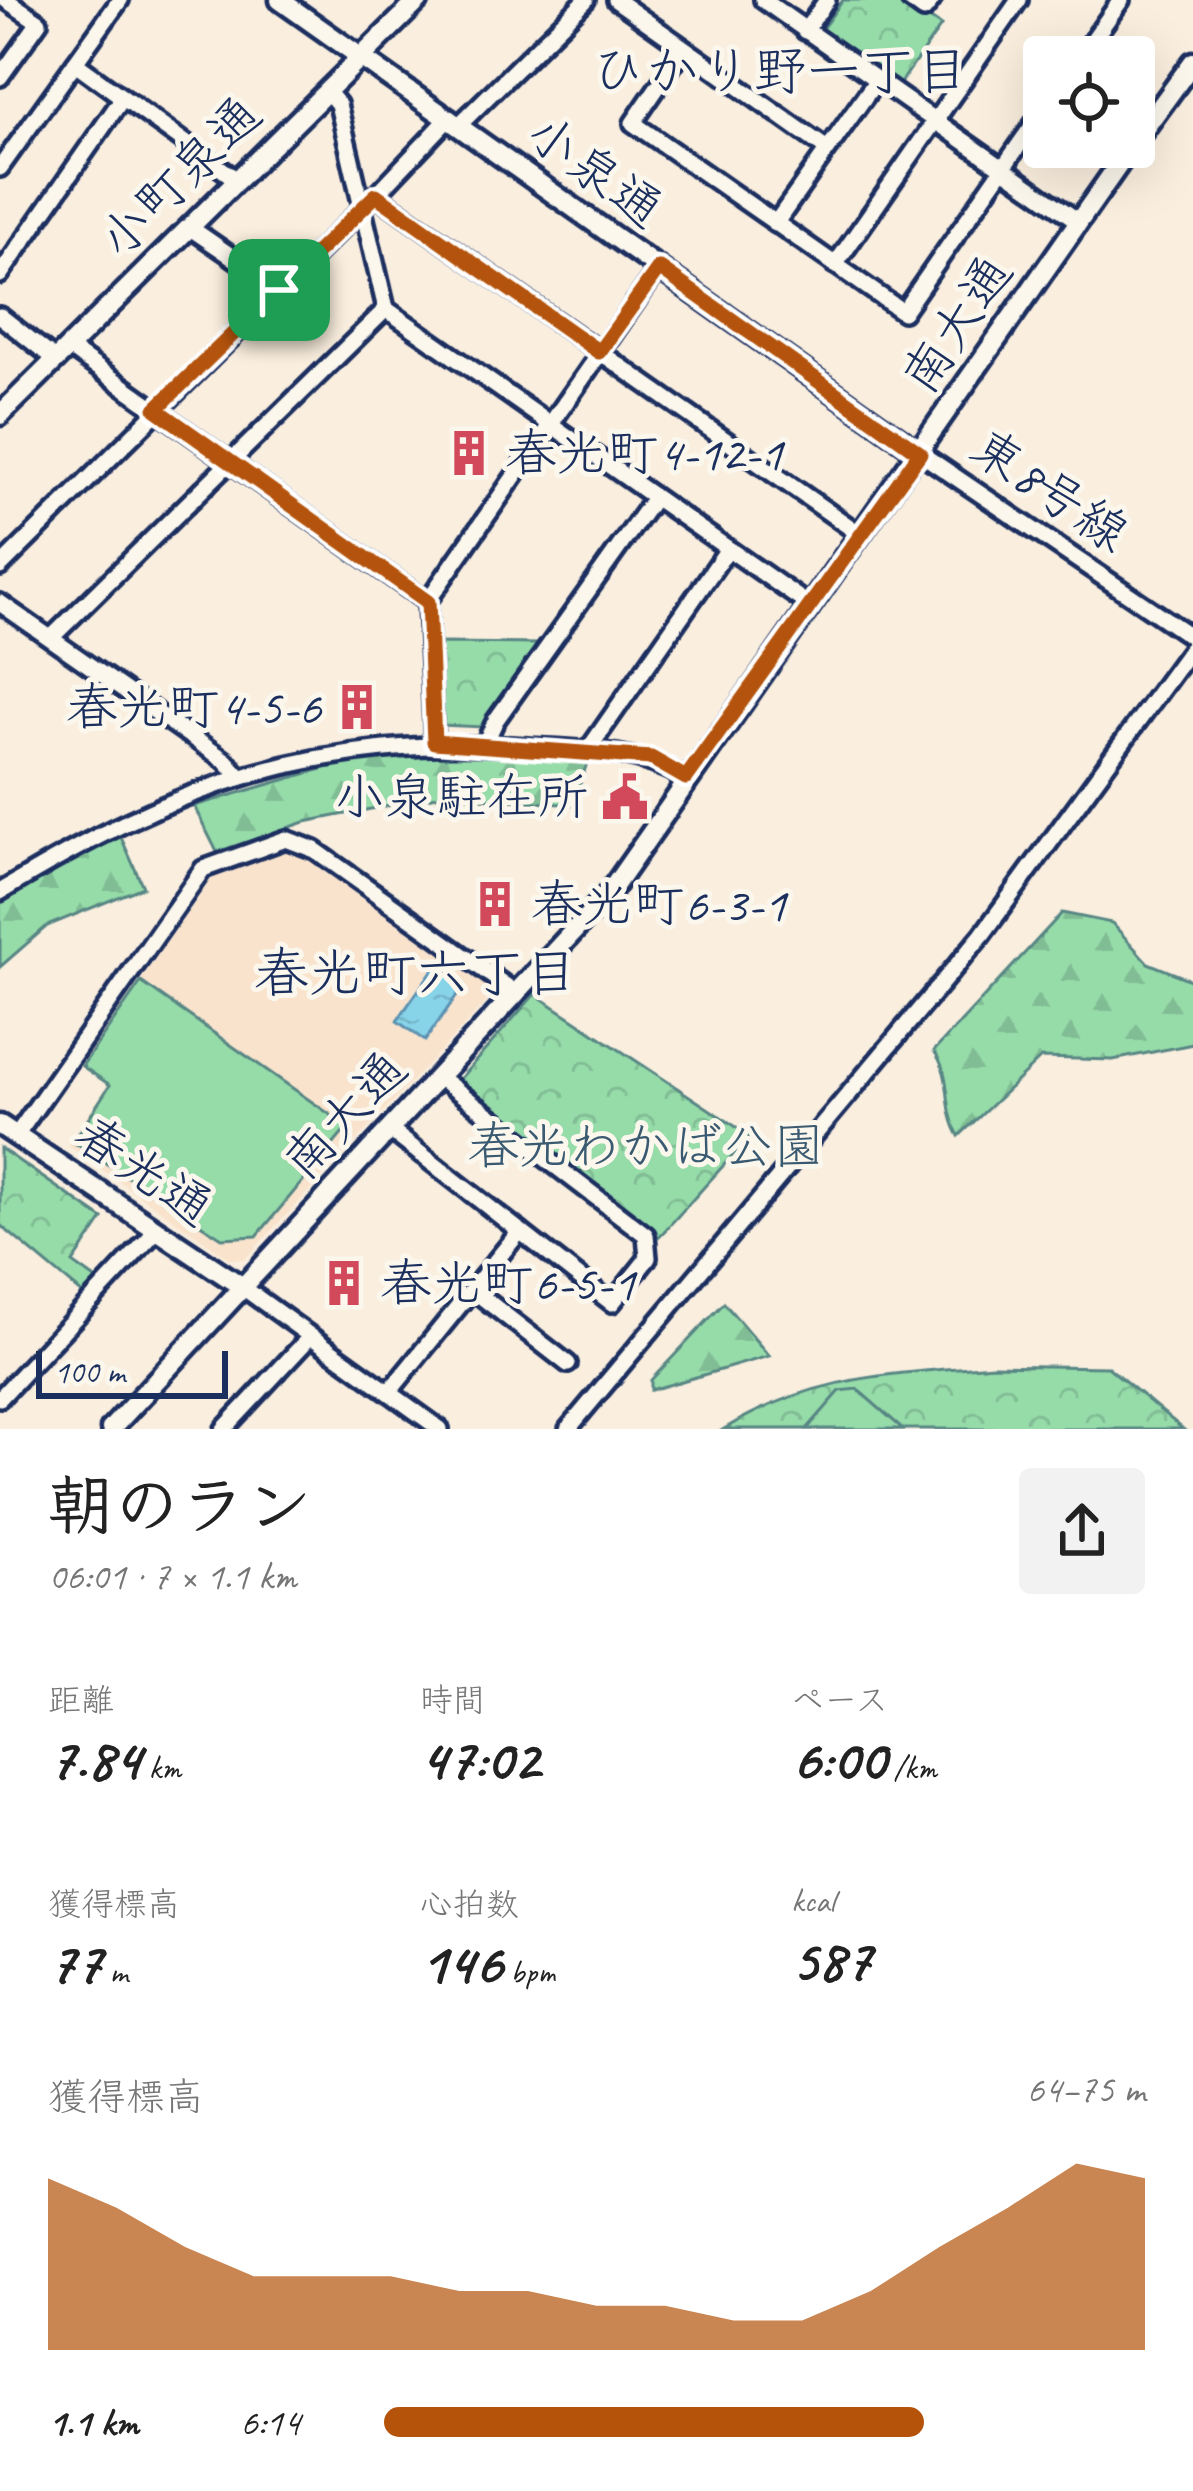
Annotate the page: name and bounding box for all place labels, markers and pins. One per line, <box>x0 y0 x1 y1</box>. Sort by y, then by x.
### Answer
pin <box>228 239 330 341</box>
place label: 春光町4-12-1 <box>505 421 786 485</box>
building icon: 春光町4-12-1 <box>444 428 494 478</box>
place label: 春光町4-5-6 <box>66 675 323 739</box>
building icon: 春光町4-5-6 <box>332 682 382 732</box>
place label: 小泉駐在所 <box>334 765 589 829</box>
public building icon: 小泉駐在所 <box>600 772 650 822</box>
place label: 春光町6-3-1 <box>531 872 789 936</box>
building icon: 春光町6-3-1 <box>470 879 520 929</box>
place label: 春光町6-5-1 <box>380 1251 638 1315</box>
building icon: 春光町6-5-1 <box>319 1258 369 1308</box>

